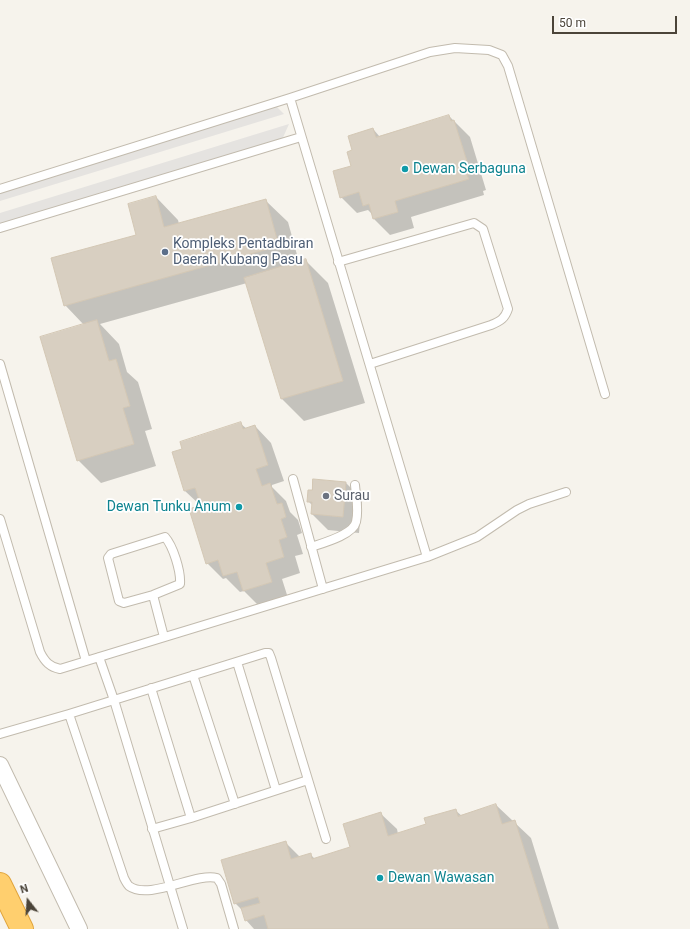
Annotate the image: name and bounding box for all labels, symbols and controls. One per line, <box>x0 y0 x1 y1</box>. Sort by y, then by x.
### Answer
scale bar <box>554 8 679 34</box>
text: 50 m <box>559 16 586 30</box>
place label: Dewan Serbaguna <box>413 161 526 177</box>
marker: Dewan Serbaguna <box>400 164 410 174</box>
place label: Kompleks Pentadbiran Daerah Kubang Pasu <box>173 236 313 268</box>
marker: Kompleks Pentadbiran Daerah Kubang Pasu <box>160 247 170 257</box>
place label: Surau <box>334 488 370 504</box>
marker: Surau <box>321 491 331 501</box>
place label: Dewan Tunku Anum <box>107 499 231 515</box>
marker: Dewan Tunku Anum <box>234 502 244 512</box>
place label: Dewan Wawasan <box>388 870 494 886</box>
marker: Dewan Wawasan <box>375 873 385 883</box>
north arrow <box>8 881 48 921</box>
text: N <box>19 882 30 896</box>

